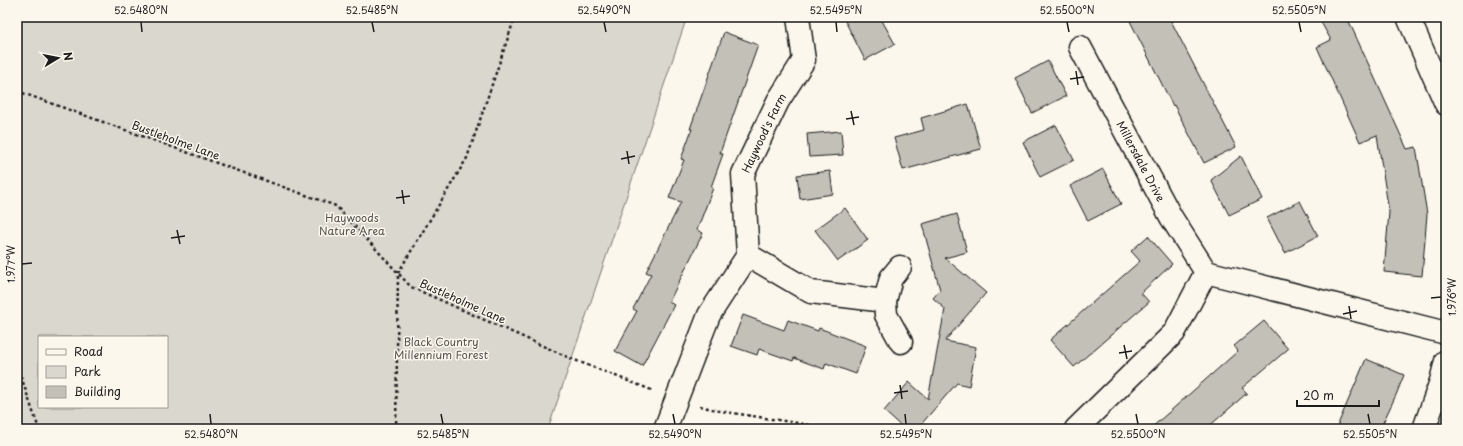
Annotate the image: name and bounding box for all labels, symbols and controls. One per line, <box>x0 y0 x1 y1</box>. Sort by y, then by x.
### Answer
text: 52.5480°N <box>114 2 168 17</box>
text: 52.5485°N <box>346 2 399 17</box>
text: 52.5490°N <box>577 2 631 17</box>
text: 52.5495°N <box>810 2 863 17</box>
text: 52.5500°N <box>1039 2 1095 17</box>
text: 52.5505°N <box>1272 2 1326 17</box>
north arrow <box>38 38 78 78</box>
text: N <box>59 50 78 62</box>
street label: Haywood's Farm <box>736 89 790 175</box>
street label: Bustleholme Lane <box>130 116 222 164</box>
street label: Millersdale Drive <box>1112 118 1170 205</box>
park label: Haywoods Nature Area <box>319 209 385 239</box>
text: 1.977°W <box>3 244 18 283</box>
street label: Bustleholme Lane <box>417 274 509 328</box>
text: 1.976°W <box>1444 277 1459 316</box>
park label: Black Country Millennium Forest <box>394 333 489 363</box>
legend <box>38 336 168 408</box>
text: Road <box>74 342 103 360</box>
text: Park <box>74 362 101 380</box>
text: Building <box>74 382 121 400</box>
scale bar <box>1297 382 1379 408</box>
text: 20 m <box>1303 386 1334 404</box>
text: 52.5480°N <box>184 426 238 441</box>
text: 52.5485°N <box>417 426 470 441</box>
text: 52.5490°N <box>648 426 702 441</box>
text: 52.5495°N <box>880 426 933 441</box>
text: 52.5500°N <box>1110 426 1166 441</box>
text: 52.5505°N <box>1343 426 1397 441</box>

